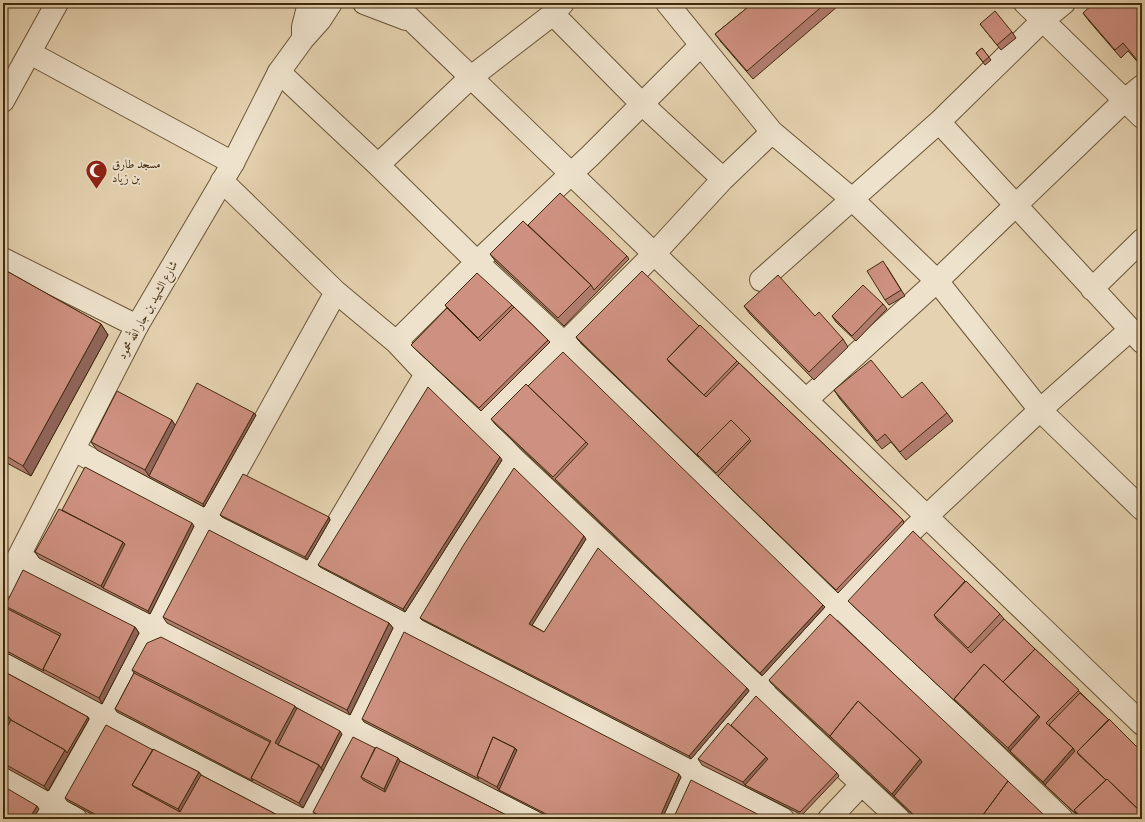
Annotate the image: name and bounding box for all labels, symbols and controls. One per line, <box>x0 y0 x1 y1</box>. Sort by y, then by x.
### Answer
place label: مسجد طارق بن زياد <box>112 157 161 186</box>
mosque icon: مسجد طارق بن زياد <box>84 158 110 191</box>
street label: شارع الشهيد بن جار الله محمود <box>112 256 184 363</box>

